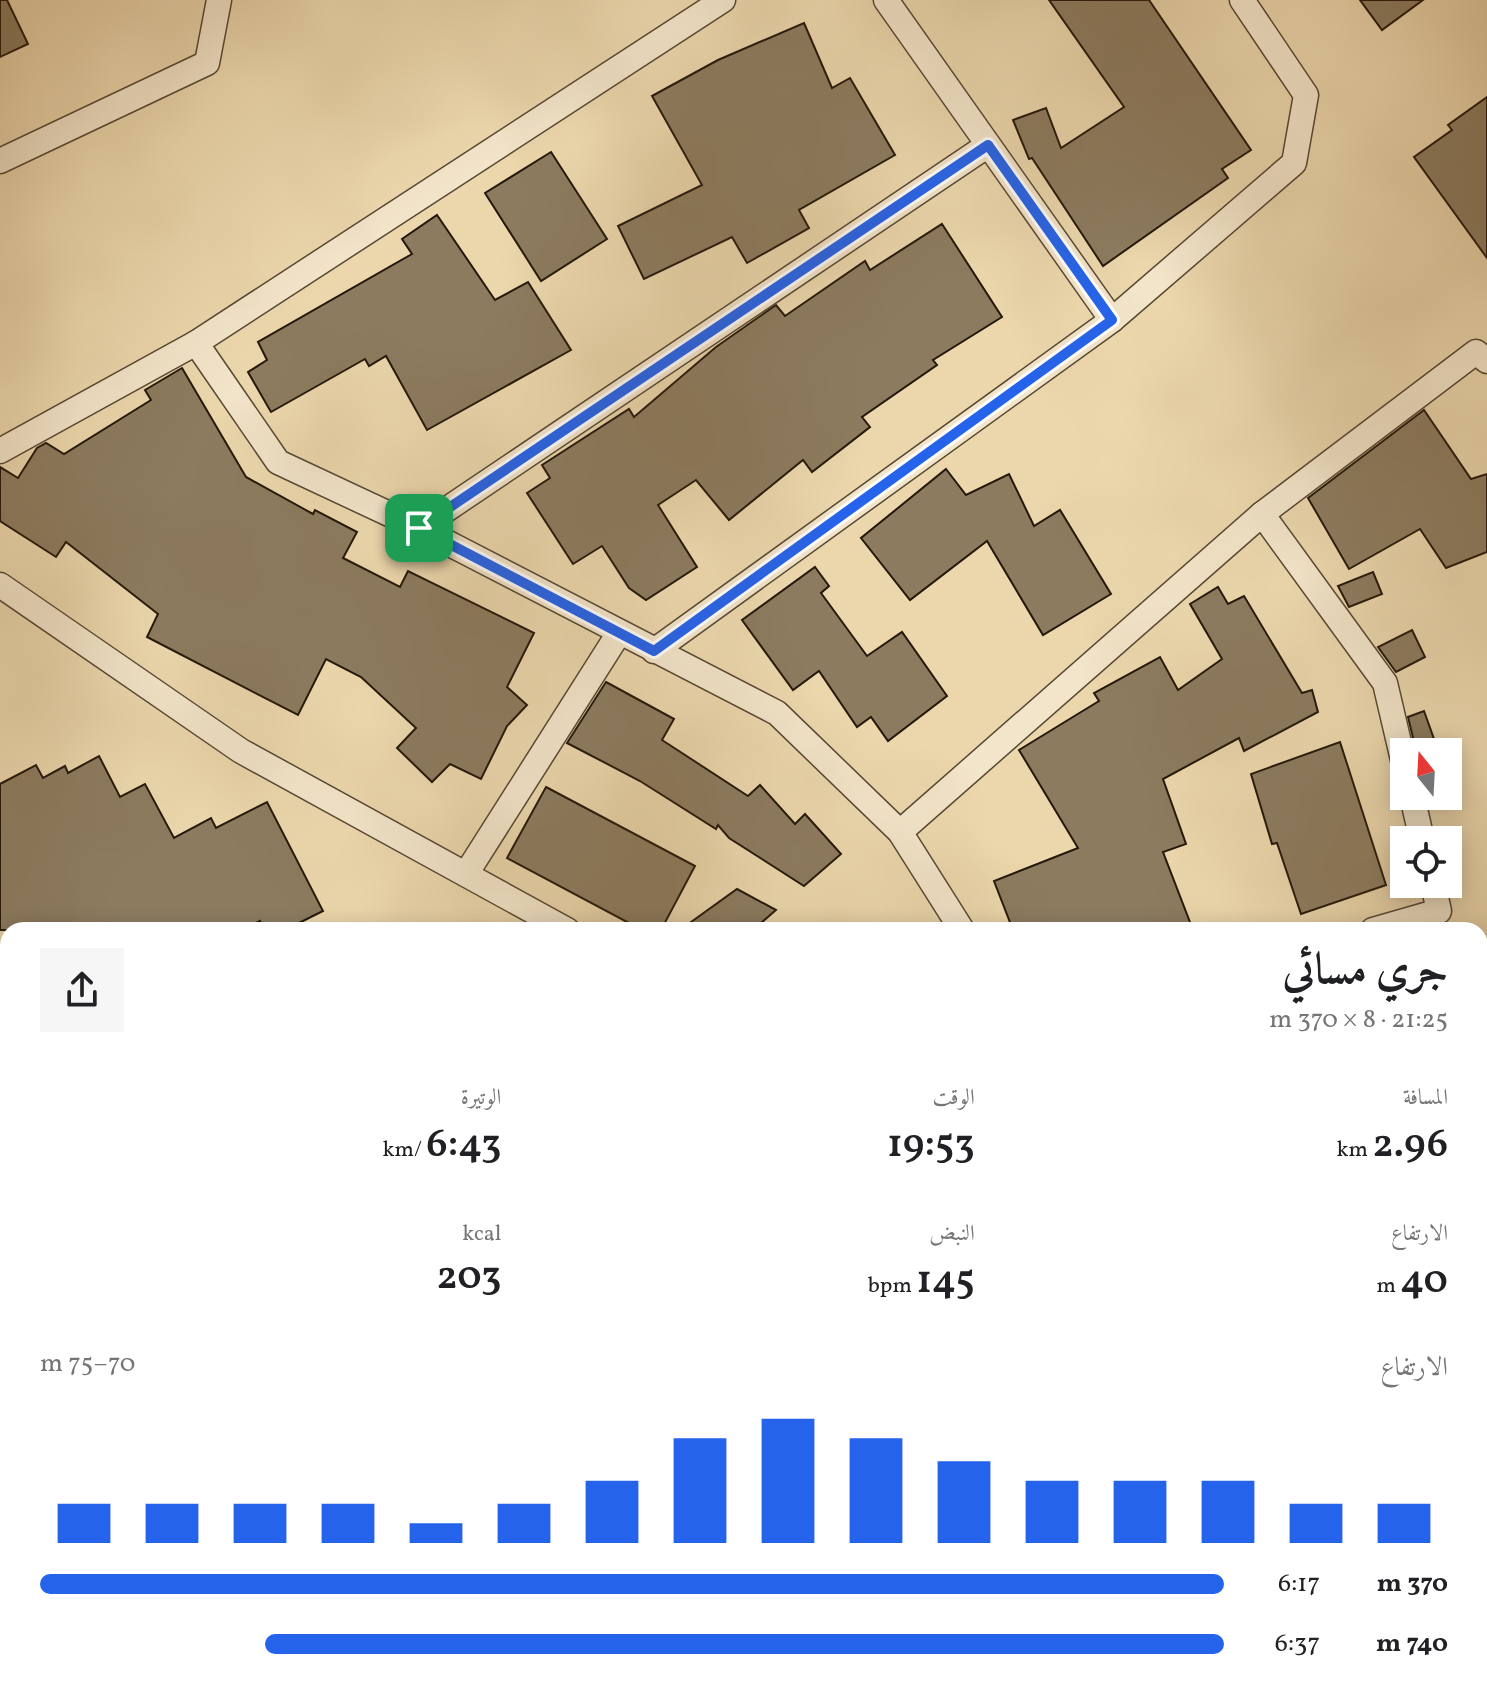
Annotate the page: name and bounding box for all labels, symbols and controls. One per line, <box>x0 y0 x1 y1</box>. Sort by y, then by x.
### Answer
pin <box>385 494 453 562</box>
icon: arrive <box>397 506 441 550</box>
north arrow <box>1390 738 1462 810</box>
map controls <box>1390 738 1462 898</box>
button: locate <box>1390 826 1462 898</box>
text: جري مسائي <box>1282 941 1448 1002</box>
button: share <box>40 948 124 1032</box>
text: 21:25 · 8 × 370 m <box>1269 1002 1448 1038</box>
text: الوتيرة <box>461 1083 501 1114</box>
text: الوقت <box>933 1083 975 1114</box>
text: المسافة <box>1403 1083 1448 1114</box>
text: 6:43 <box>426 1118 501 1174</box>
text: 19:53 <box>887 1118 975 1174</box>
text: 2.96 <box>1372 1118 1448 1174</box>
text: /km <box>382 1135 426 1166</box>
text: km <box>1337 1135 1372 1166</box>
text: kcal <box>462 1219 501 1250</box>
text: النبض <box>929 1219 975 1250</box>
text: الارتفاع <box>1391 1219 1448 1250</box>
text: 203 <box>436 1250 501 1306</box>
text: 145 <box>916 1254 975 1310</box>
text: 40 <box>1400 1254 1448 1310</box>
text: bpm <box>868 1271 916 1302</box>
text: m <box>1376 1271 1400 1302</box>
text: 70–75 m <box>40 1346 135 1382</box>
text: الارتفاع <box>1381 1350 1448 1386</box>
text: 6:17 <box>1278 1566 1320 1602</box>
text: 370 m <box>1377 1566 1448 1602</box>
text: 6:37 <box>1275 1626 1320 1662</box>
text: 740 m <box>1376 1626 1448 1662</box>

